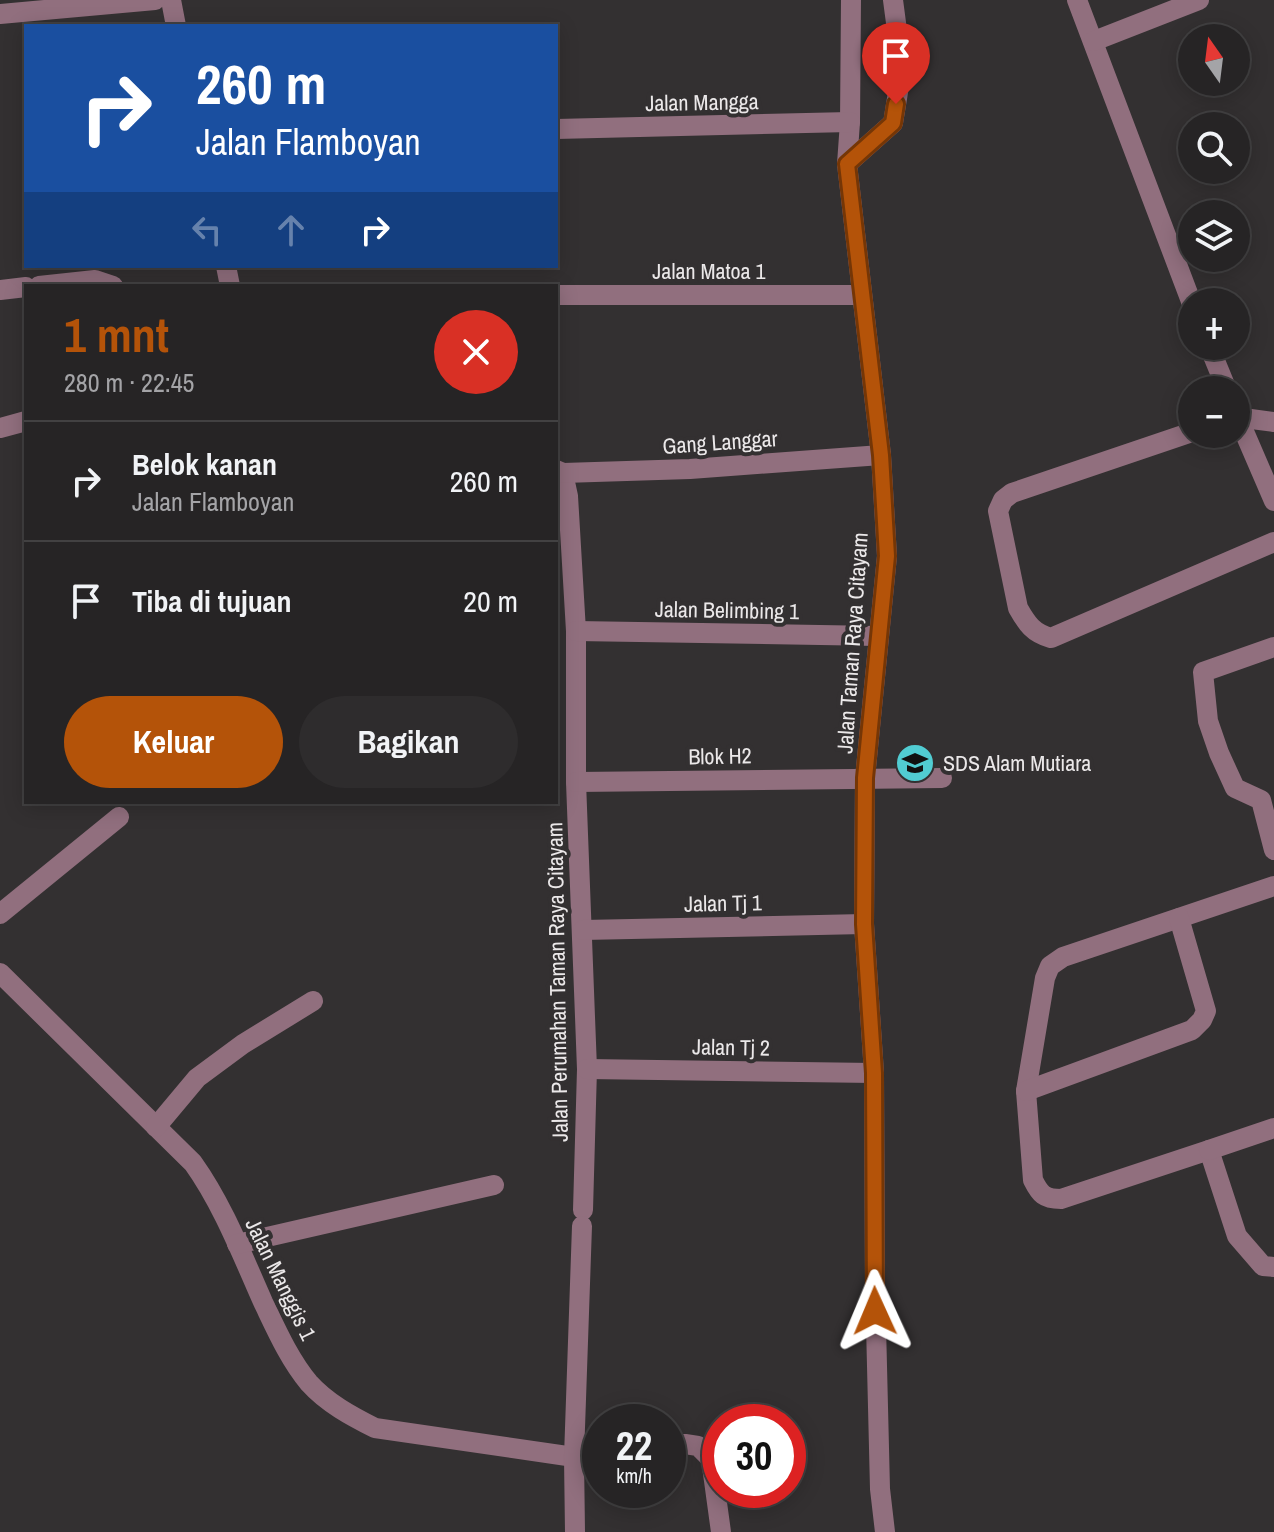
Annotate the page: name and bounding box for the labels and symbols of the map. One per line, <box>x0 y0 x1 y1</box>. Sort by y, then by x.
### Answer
pin <box>862 22 930 104</box>
north arrow <box>1178 24 1250 96</box>
street label: Jalan Mangga <box>645 86 759 118</box>
street label: Jalan Matoa 1 <box>652 256 766 286</box>
street label: Gang Langgar <box>661 423 779 461</box>
street label: Jalan Taman Raya Citayam <box>829 531 875 755</box>
street label: Jalan Belimbing 1 <box>655 594 799 626</box>
street label: Blok H2 <box>688 740 752 772</box>
school or university icon: SDS Alam Mutiara <box>894 742 936 784</box>
place label: SDS Alam Mutiara <box>943 748 1091 778</box>
street label: Jalan Perumahan Taman Raya Citayam <box>539 822 575 1142</box>
street label: Jalan Tj 1 <box>684 887 762 919</box>
street label: Jalan Tj 2 <box>692 1031 770 1063</box>
street label: Jalan Manggis 1 <box>239 1213 323 1345</box>
position arrow <box>833 1269 917 1353</box>
speed limit sign: 30 <box>702 1404 806 1508</box>

